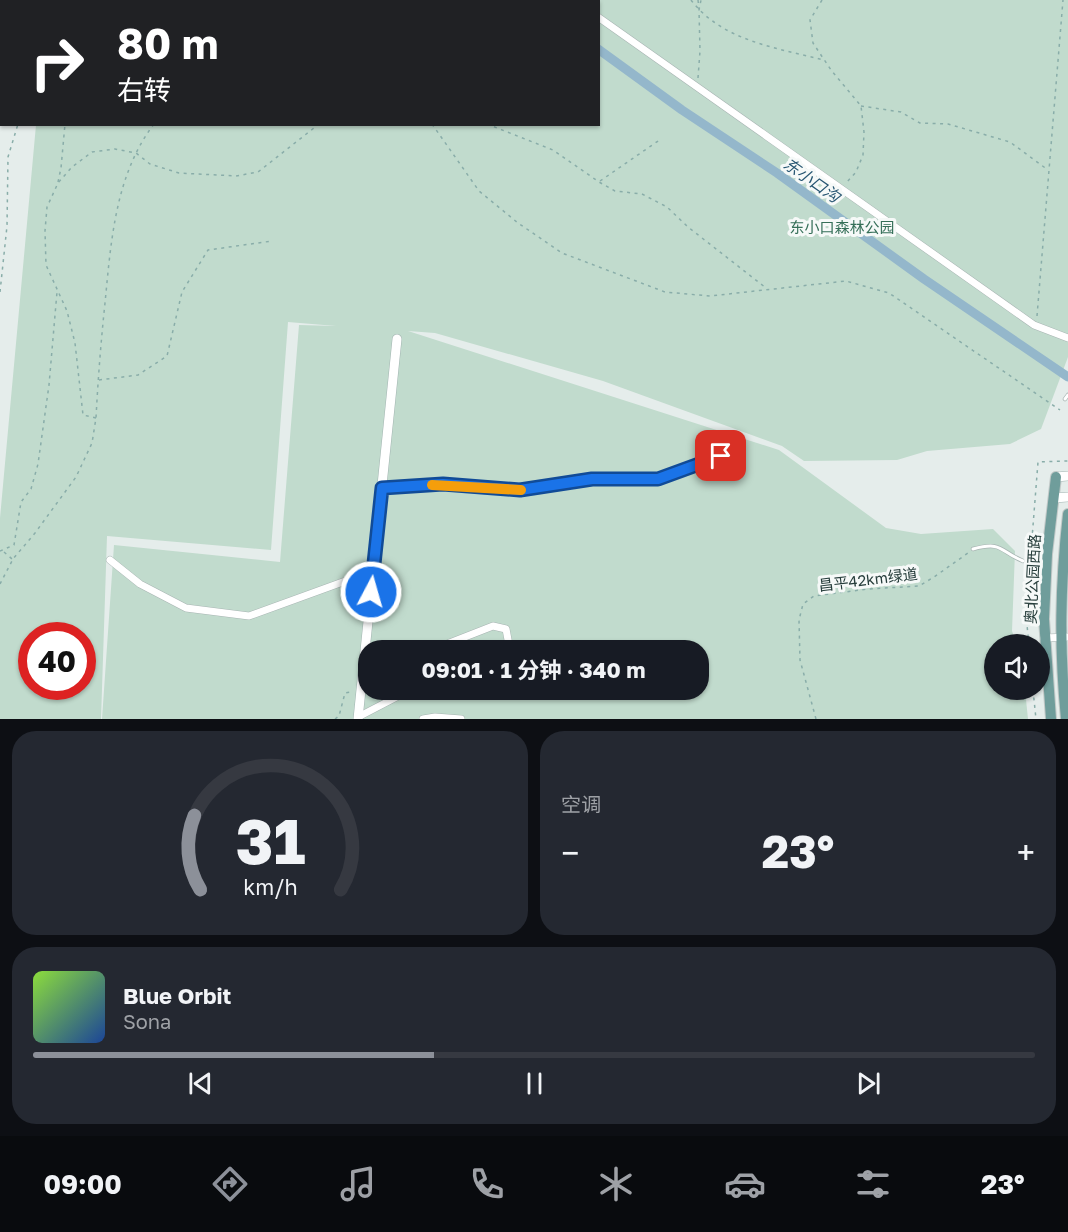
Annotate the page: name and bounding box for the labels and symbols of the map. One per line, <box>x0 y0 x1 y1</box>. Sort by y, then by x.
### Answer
water label: 东小口沟 <box>780 153 846 208</box>
park label: 东小口森林公园 <box>789 218 895 236</box>
pin <box>695 430 746 481</box>
street label: 奥北公园西路 <box>1021 534 1043 624</box>
position arrow <box>339 560 403 624</box>
street label: 昌平42km绿道 <box>817 564 919 594</box>
speed limit sign: 40 <box>18 622 96 700</box>

